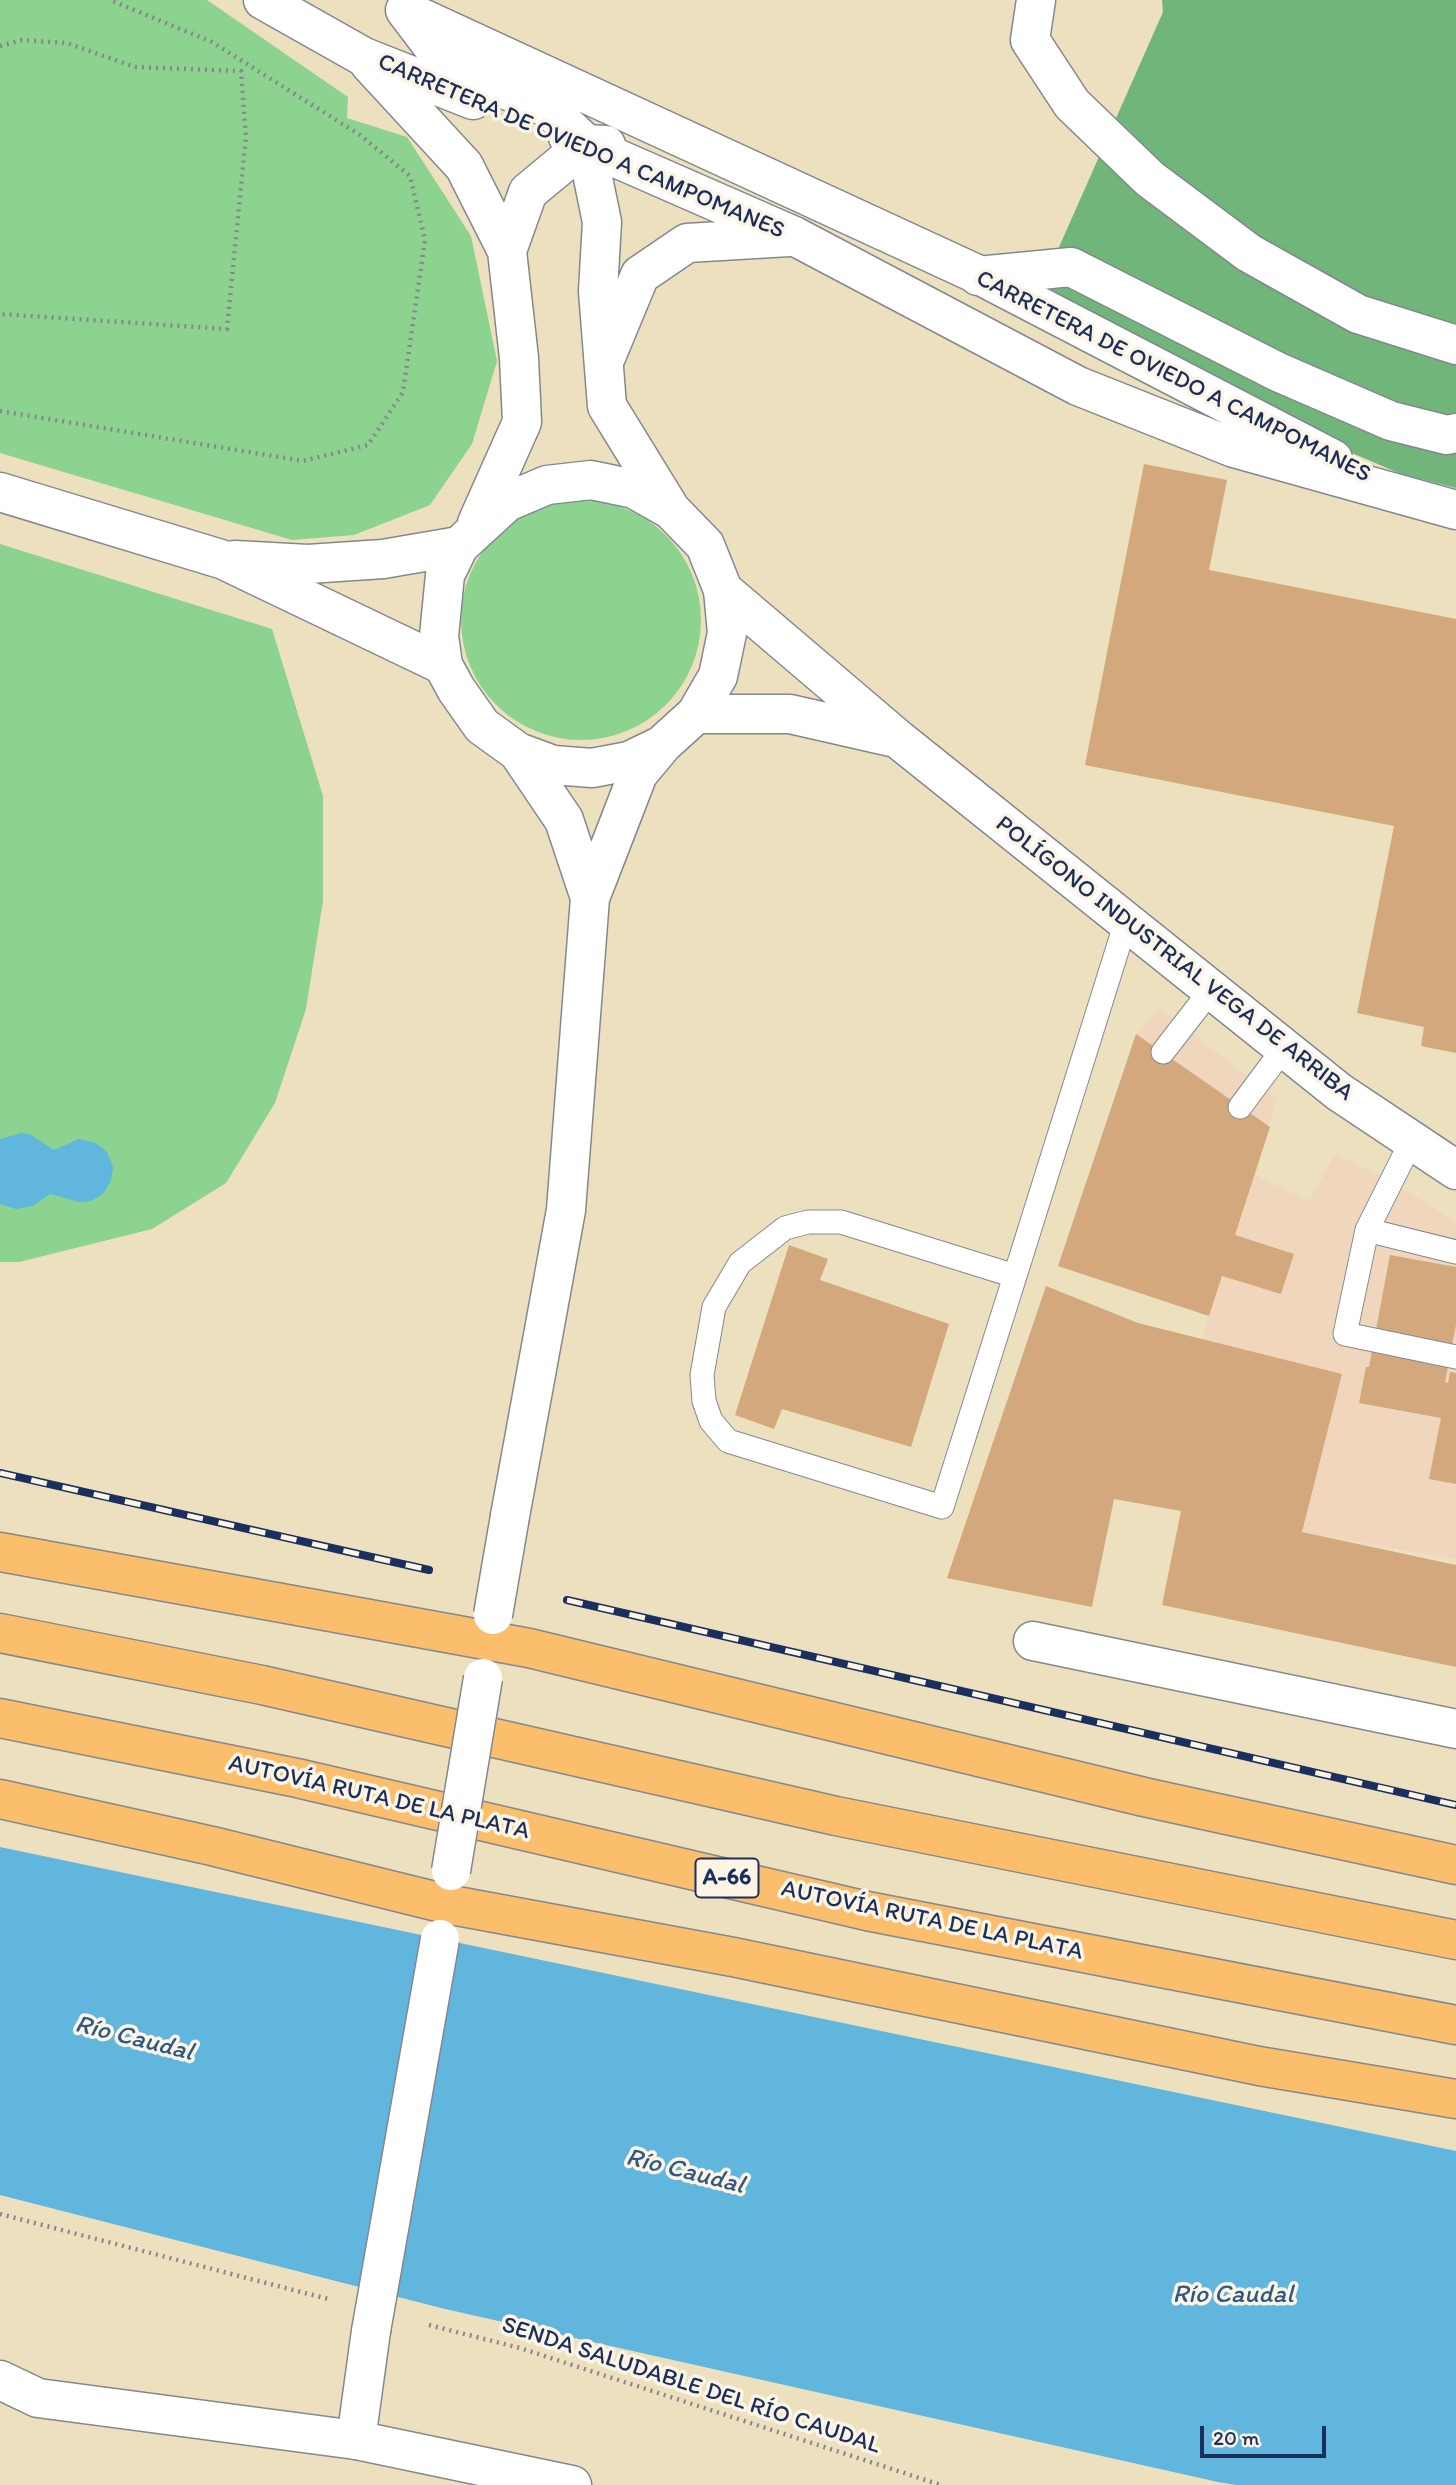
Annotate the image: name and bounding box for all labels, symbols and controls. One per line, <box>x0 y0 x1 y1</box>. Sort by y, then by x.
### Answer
street label: CARRETERA DE OVIEDO A CAMPOMANES <box>373 48 789 246</box>
street label: CARRETERA DE OVIEDO A CAMPOMANES <box>971 264 1375 490</box>
street label: POLÍGONO INDUSTRIAL VEGA DE ARRIBA <box>989 810 1359 1108</box>
street label: AUTOVÍA RUTA DE LA PLATA <box>226 1749 532 1847</box>
road number: A-66 <box>696 1858 758 1898</box>
street label: AUTOVÍA RUTA DE LA PLATA <box>778 1875 1086 1967</box>
water label: Río Caudal <box>71 2009 197 2069</box>
water label: Río Caudal <box>622 2142 748 2202</box>
water label: Río Caudal <box>1172 2279 1294 2311</box>
street label: SENDA SALUDABLE DEL RÍO CAUDAL <box>498 2311 884 2461</box>
scale bar <box>1204 2412 1330 2456</box>
text: 20 m <box>1213 2425 1259 2450</box>

